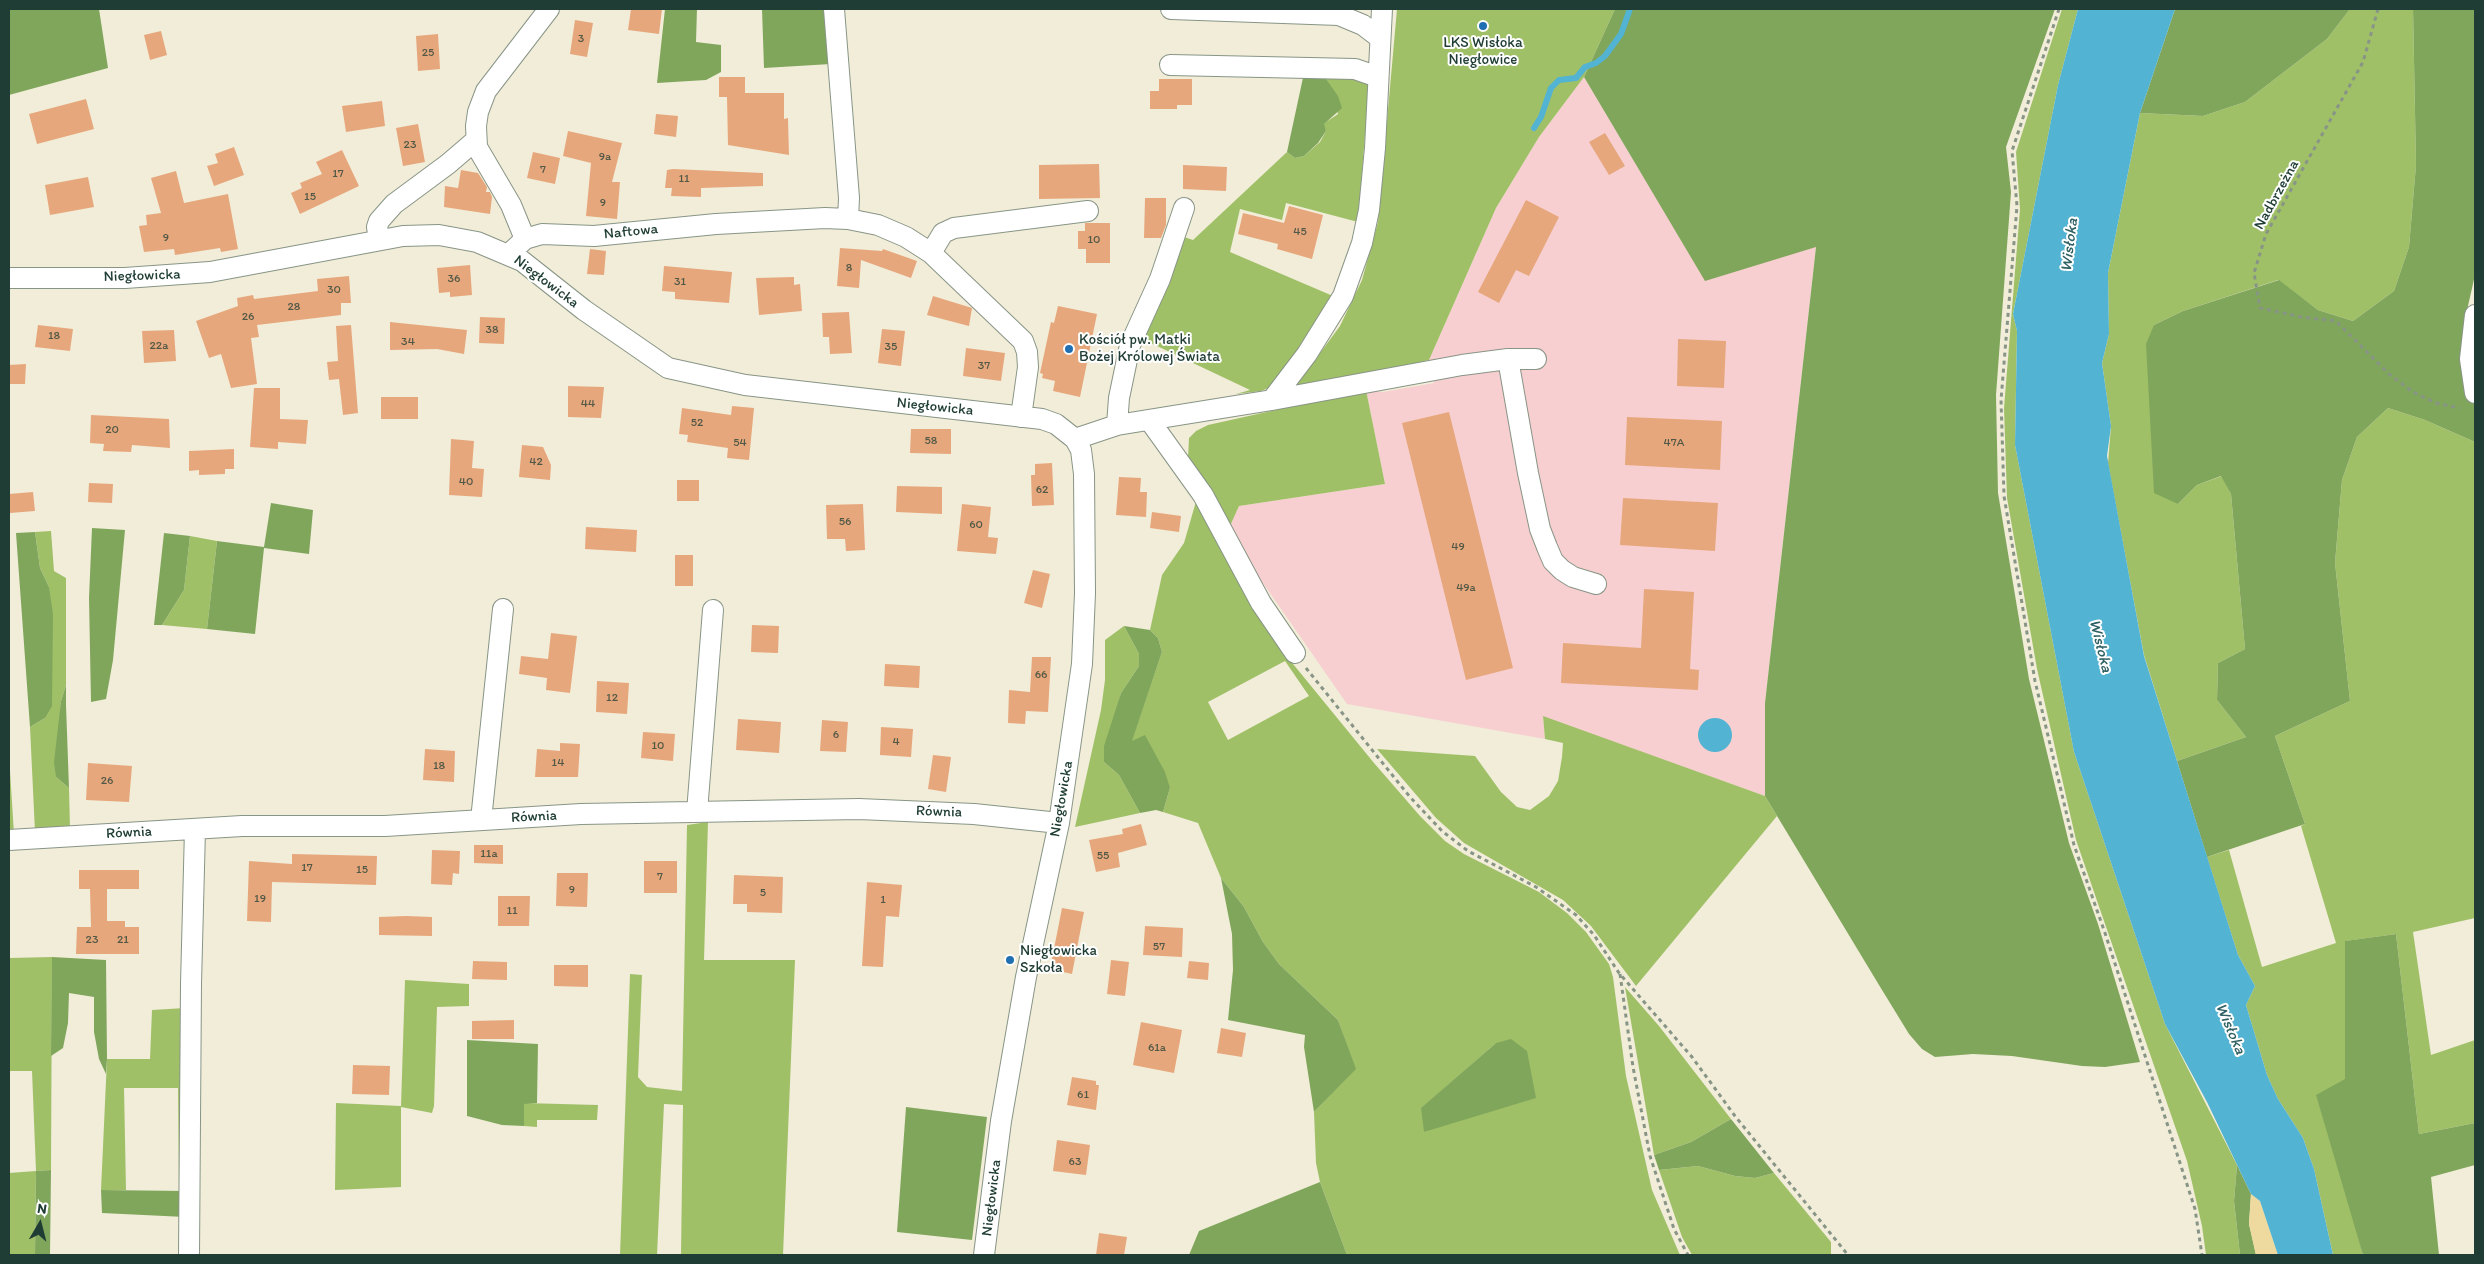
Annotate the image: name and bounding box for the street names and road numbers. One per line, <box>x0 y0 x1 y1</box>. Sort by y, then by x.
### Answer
street label: Nadbrzeżna <box>2251 157 2303 233</box>
street label: Naftowa <box>603 220 659 244</box>
street label: Niegłowicka <box>510 252 582 312</box>
street label: Niegłowicka <box>103 266 181 286</box>
street label: Niegłowicka <box>896 394 974 420</box>
street label: Niegłowicka <box>1046 760 1078 838</box>
street label: Równia <box>916 802 962 822</box>
street label: Równia <box>511 807 557 827</box>
street label: Równia <box>106 823 152 843</box>
street label: Niegłowicka <box>978 1159 1006 1237</box>

